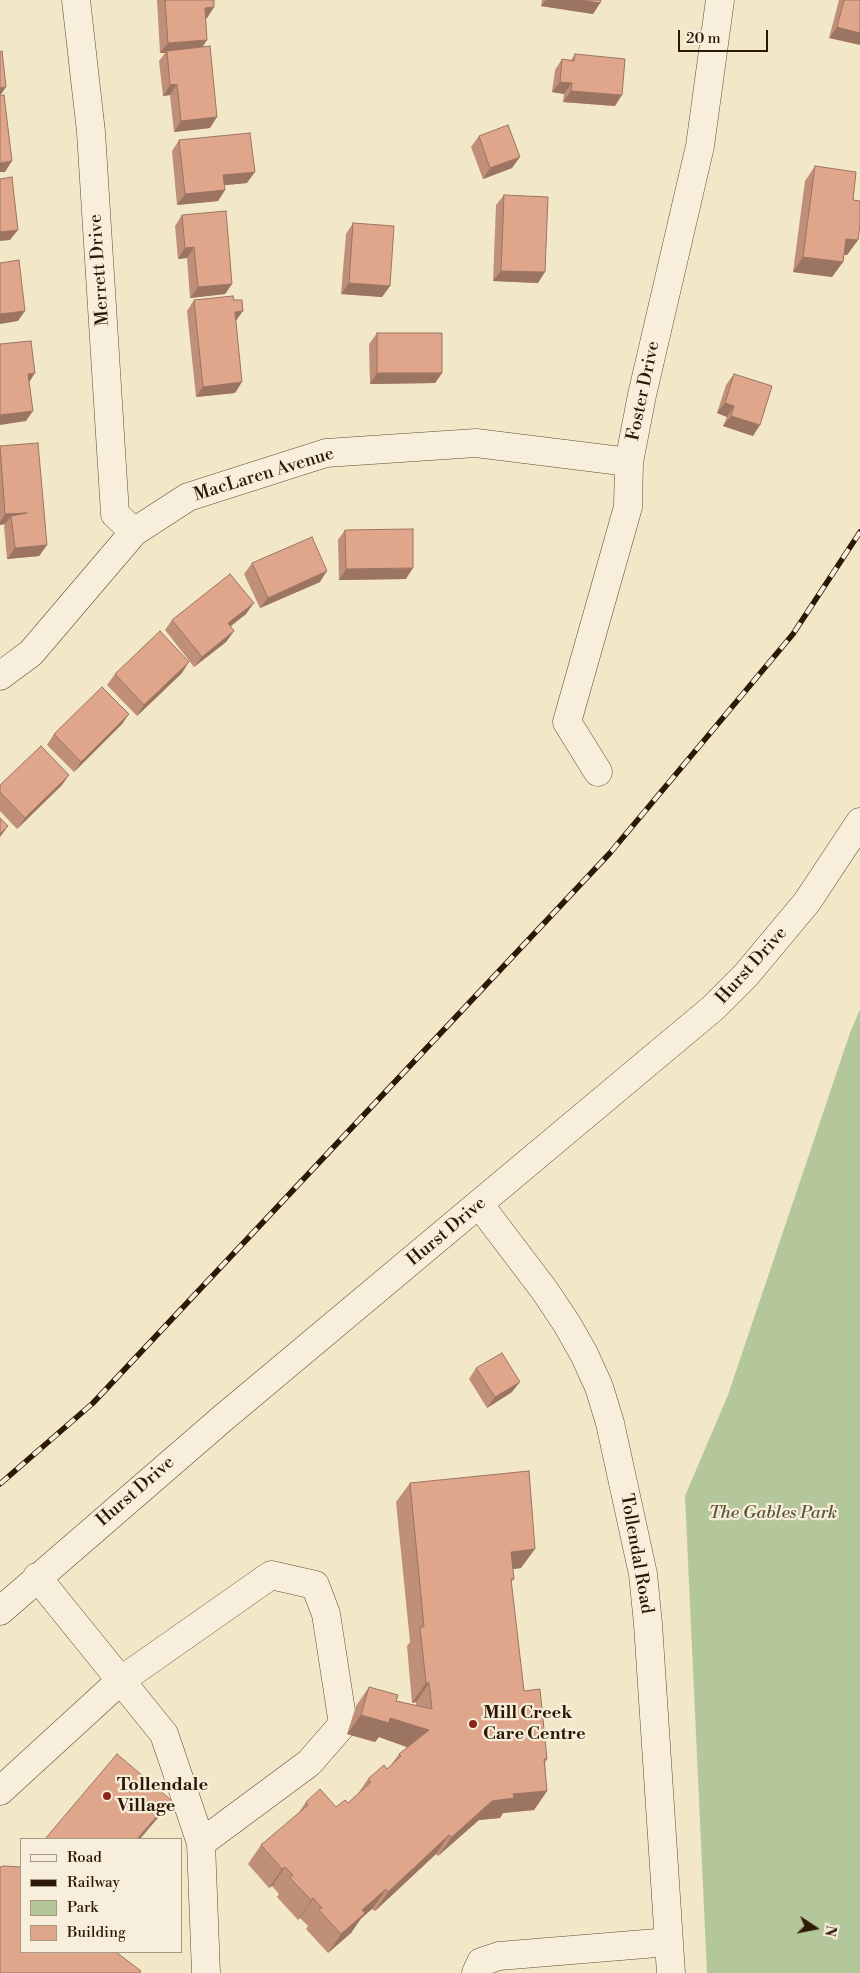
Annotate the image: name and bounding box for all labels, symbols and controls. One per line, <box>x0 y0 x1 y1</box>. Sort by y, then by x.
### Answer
scale bar <box>680 20 770 52</box>
text: 20 m <box>686 29 721 48</box>
street label: Merrett Drive <box>85 213 115 327</box>
street label: Foster Drive <box>623 339 665 443</box>
street label: MacLaren Avenue <box>191 443 337 507</box>
street label: Hurst Drive <box>712 923 792 1009</box>
street label: Hurst Drive <box>403 1193 491 1271</box>
street label: Hurst Drive <box>93 1452 179 1532</box>
street label: Tollendal Road <box>615 1492 657 1616</box>
park label: The Gables Park <box>709 1503 837 1525</box>
place label: Mill Creek Care Centre <box>483 1703 586 1746</box>
marker: Mill Creek Care Centre <box>467 1718 479 1730</box>
place label: Tollendale Village <box>117 1775 208 1818</box>
marker: Tollendale Village <box>101 1790 113 1802</box>
legend <box>20 1838 182 1953</box>
text: Road <box>67 1848 102 1867</box>
text: Railway <box>67 1873 120 1892</box>
text: Park <box>67 1898 98 1917</box>
north arrow <box>790 1903 840 1953</box>
text: Building <box>67 1923 126 1942</box>
text: N <box>820 1924 840 1938</box>

